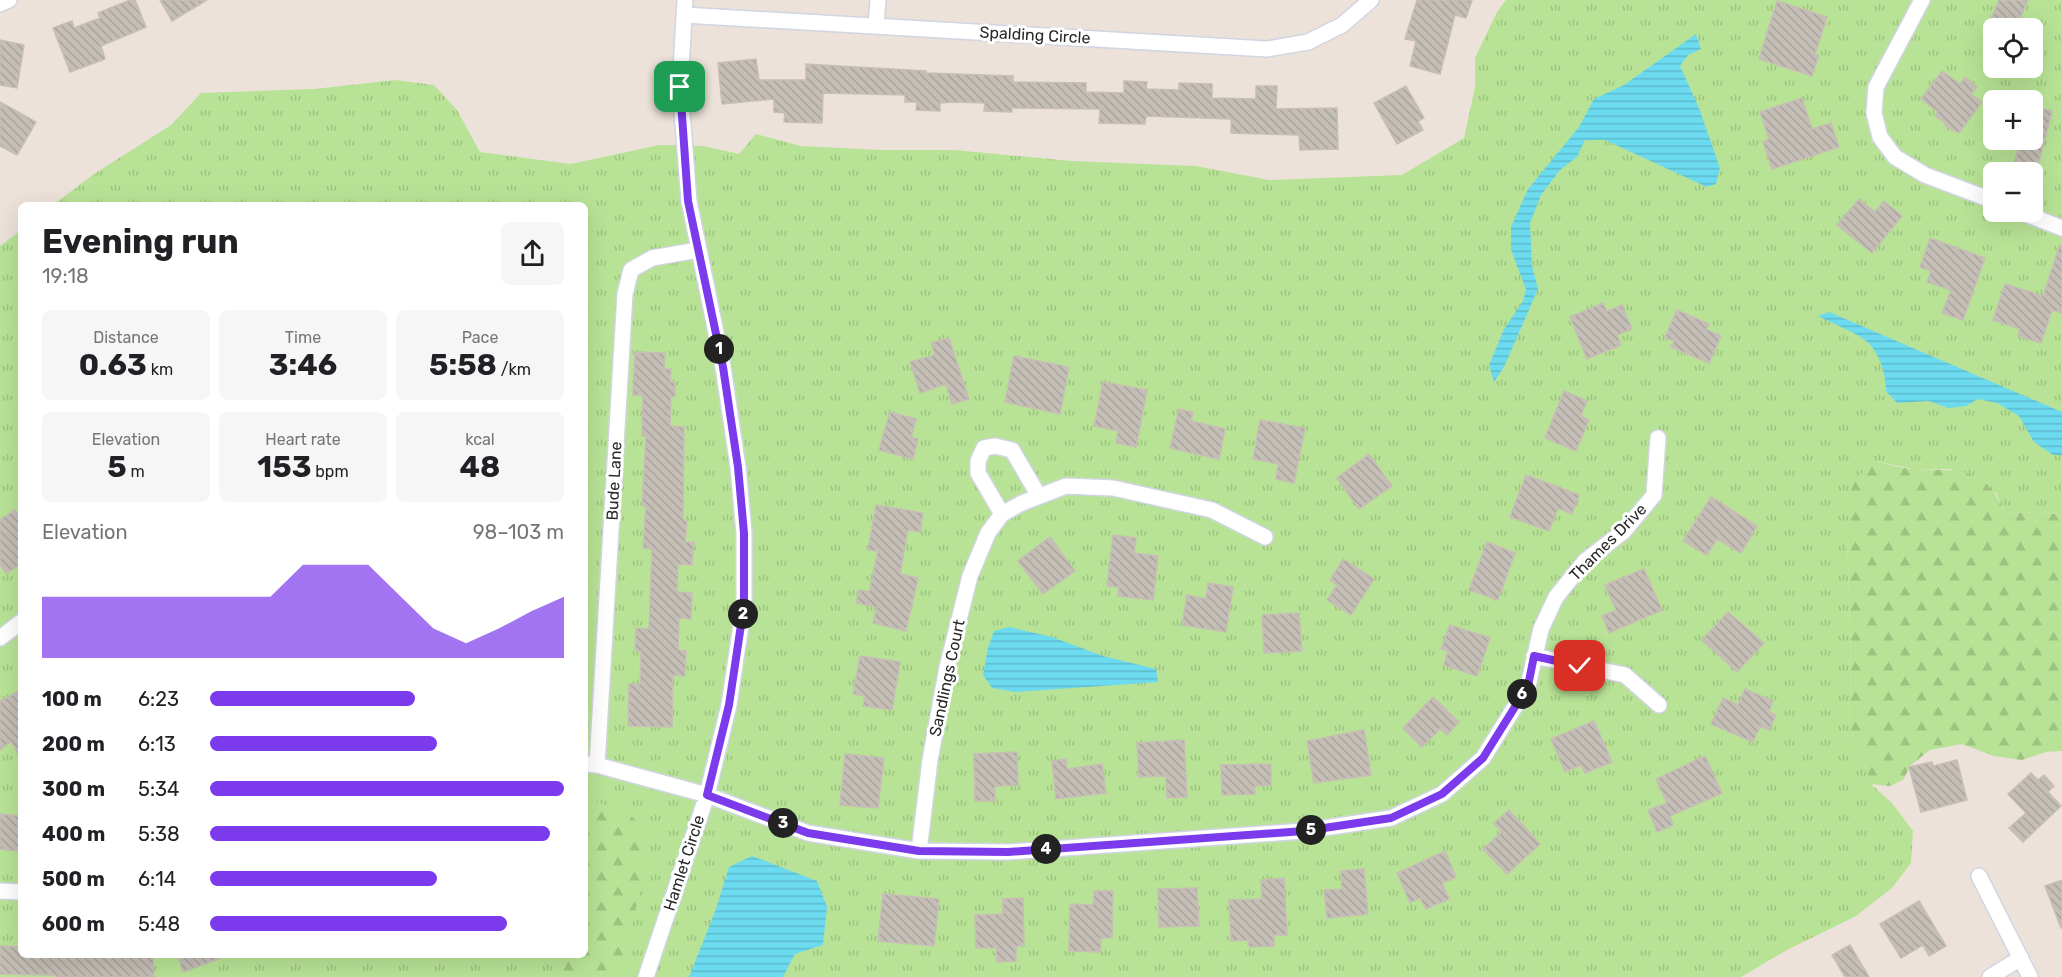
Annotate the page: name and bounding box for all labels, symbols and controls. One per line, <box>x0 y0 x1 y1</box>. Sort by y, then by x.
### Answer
map controls <box>1983 18 2043 222</box>
button: locate <box>1983 18 2043 78</box>
street label: Spalding Circle <box>979 23 1091 47</box>
pin <box>654 61 705 112</box>
icon: arrive <box>663 70 696 103</box>
button: + <box>1983 90 2043 150</box>
button: − <box>1983 162 2043 222</box>
text: Evening run <box>42 222 239 261</box>
button: share <box>501 222 564 285</box>
text: 19:18 <box>42 264 89 288</box>
text: Distance <box>93 328 159 347</box>
text: Time <box>285 328 321 347</box>
text: Pace <box>462 328 498 347</box>
pin: 1 <box>704 334 734 364</box>
text: 1 <box>715 339 723 358</box>
text: 0.63 <box>79 347 147 383</box>
text: 3:46 <box>269 347 337 383</box>
text: 5:58 <box>429 347 497 383</box>
text: km <box>147 360 173 379</box>
text: /km <box>497 360 531 379</box>
text: Elevation <box>92 430 160 449</box>
text: Heart rate <box>265 430 341 449</box>
text: kcal <box>465 430 495 449</box>
street label: Bude Lane <box>602 441 626 521</box>
text: 5 <box>107 449 127 485</box>
text: 153 <box>257 449 311 485</box>
text: 48 <box>460 449 500 485</box>
text: m <box>127 462 145 481</box>
text: bpm <box>311 462 349 481</box>
street label: Thames Drive <box>1565 499 1651 585</box>
text: Elevation <box>42 520 128 544</box>
text: 98–103 m <box>473 520 564 544</box>
pin: 2 <box>728 599 758 629</box>
text: 2 <box>738 604 748 623</box>
street label: Sandlings Court <box>925 618 969 738</box>
pin <box>1554 640 1605 691</box>
icon: check <box>1563 649 1596 682</box>
pin: 6 <box>1507 679 1537 709</box>
text: 6 <box>1517 684 1527 703</box>
text: 100 m <box>42 687 102 711</box>
text: 6:23 <box>138 687 179 711</box>
text: 200 m <box>42 732 105 756</box>
text: 6:13 <box>138 732 176 756</box>
text: 300 m <box>42 777 105 801</box>
text: 5:34 <box>138 777 179 801</box>
pin: 3 <box>768 808 798 838</box>
street label: Hamlet Circle <box>660 813 708 913</box>
text: 3 <box>778 813 788 832</box>
pin: 5 <box>1296 815 1326 845</box>
text: 5 <box>1306 820 1316 839</box>
text: 400 m <box>42 822 105 846</box>
text: 5:38 <box>138 822 180 846</box>
pin: 4 <box>1031 834 1061 864</box>
text: 4 <box>1041 839 1051 858</box>
text: 500 m <box>42 867 105 891</box>
text: 6:14 <box>138 867 176 891</box>
text: 600 m <box>42 912 105 936</box>
text: 5:48 <box>138 912 180 936</box>

